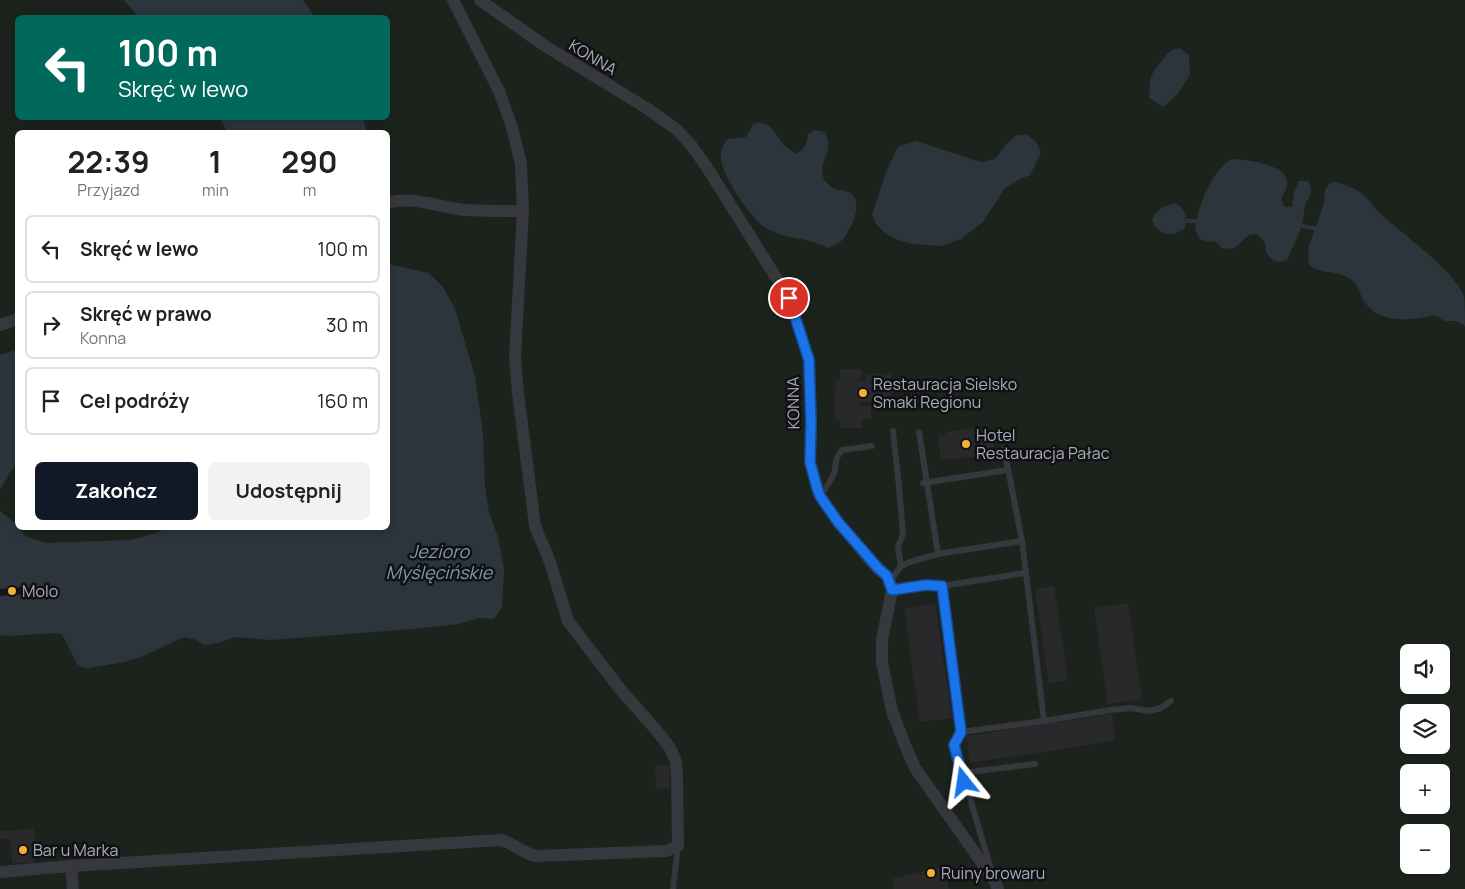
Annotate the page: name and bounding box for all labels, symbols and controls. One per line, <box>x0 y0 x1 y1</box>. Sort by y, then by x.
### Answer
text: 100 m <box>118 29 218 77</box>
street label: KONNA <box>565 34 621 80</box>
icon: left <box>35 35 100 100</box>
text: Skręć w lewo <box>118 74 248 104</box>
text: 22:39 <box>67 141 150 182</box>
text: 1 <box>209 141 222 182</box>
text: 290 <box>281 141 338 182</box>
text: Przyjazd <box>77 179 140 201</box>
text: min <box>202 179 229 201</box>
text: m <box>303 179 316 201</box>
icon: left <box>37 235 65 263</box>
text: Skręć w lewo <box>80 236 199 262</box>
text: 100 m <box>317 236 368 262</box>
pin <box>768 277 810 319</box>
icon: arrive <box>775 284 803 312</box>
text: Skręć w prawo <box>80 301 212 327</box>
icon: right <box>37 311 65 339</box>
text: 30 m <box>326 312 368 338</box>
text: Konna <box>80 327 126 349</box>
place label: Restauracja Sielsko Smaki Regionu <box>873 373 1017 413</box>
street label: KONNA <box>782 377 804 429</box>
icon: arrive <box>37 387 65 415</box>
marker: Restauracja Sielsko Smaki Regionu <box>857 387 869 399</box>
text: Cel podróży <box>80 388 189 414</box>
text: 160 m <box>317 388 368 414</box>
place label: Hotel Restauracja Pałac <box>976 424 1110 464</box>
marker: Hotel Restauracja Pałac <box>960 438 972 450</box>
button: Zakończ <box>35 462 198 520</box>
button: Udostępnij <box>208 462 370 520</box>
water label: Jezioro Myślęcińskie <box>386 539 494 584</box>
place label: Molo <box>22 580 58 602</box>
marker: Molo <box>6 585 18 597</box>
map controls <box>1400 644 1450 874</box>
button: sound <box>1400 644 1450 694</box>
button: layers <box>1400 704 1450 754</box>
position arrow <box>937 755 989 807</box>
button: + <box>1400 764 1450 814</box>
button: − <box>1400 824 1450 874</box>
place label: Bar u Marka <box>33 839 118 861</box>
marker: Bar u Marka <box>17 844 29 856</box>
place label: Ruiny browaru <box>941 862 1045 884</box>
marker: Ruiny browaru <box>925 867 937 879</box>

